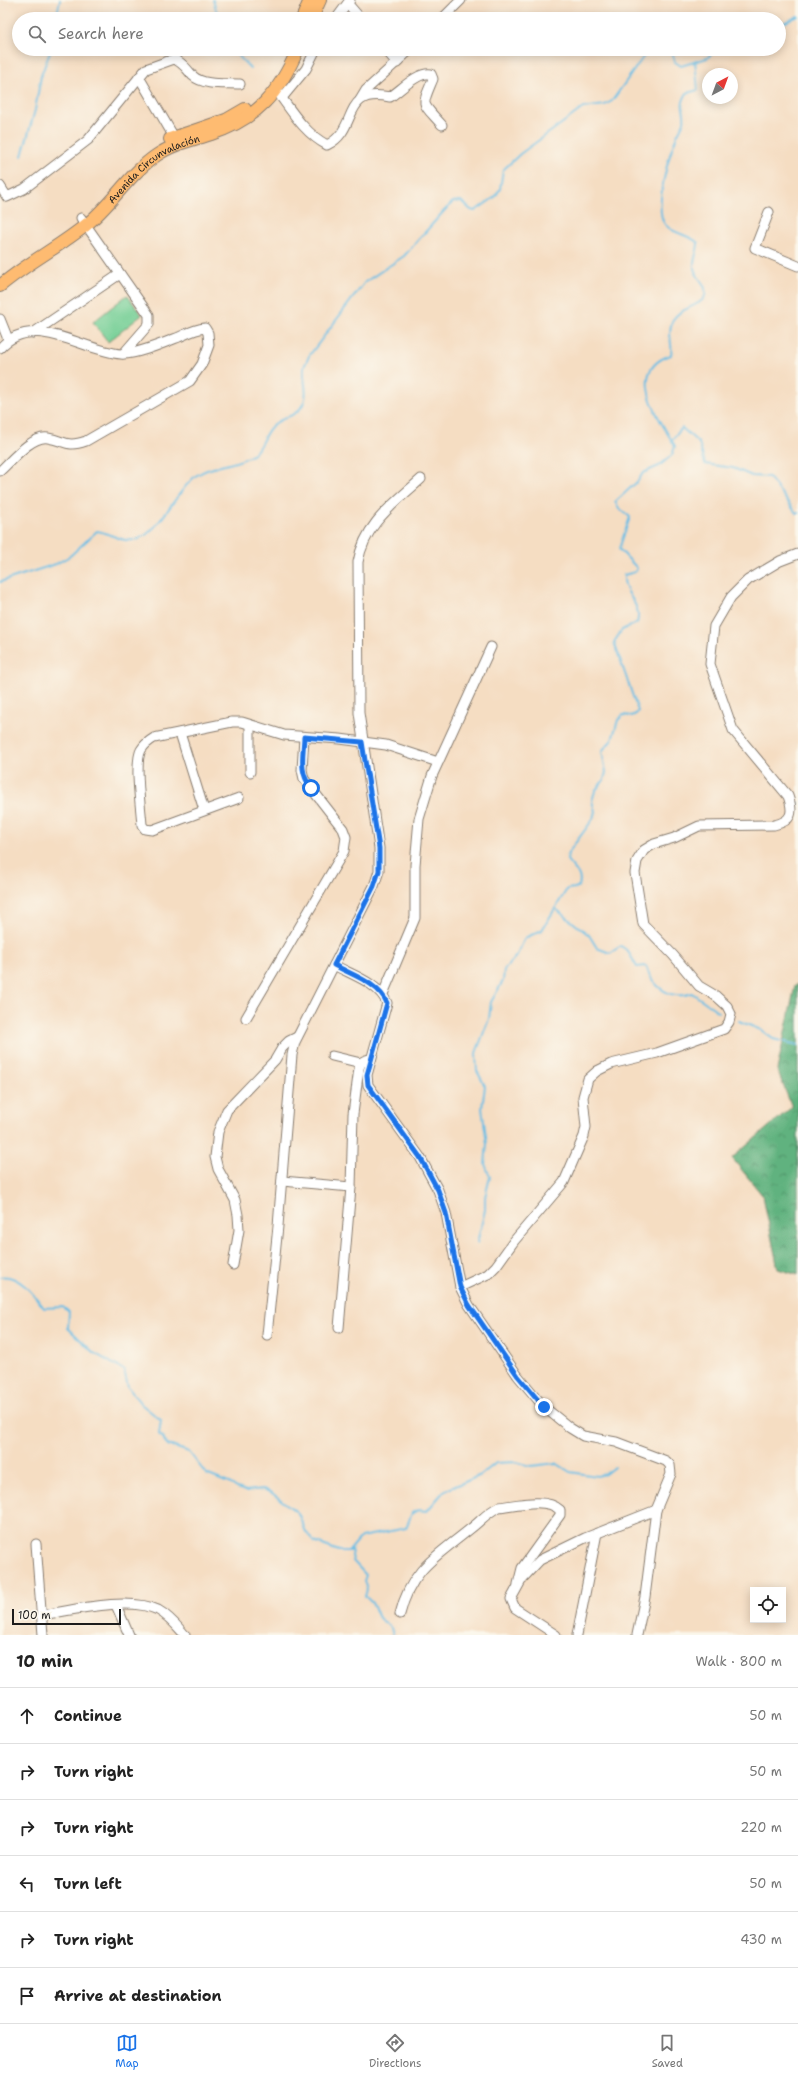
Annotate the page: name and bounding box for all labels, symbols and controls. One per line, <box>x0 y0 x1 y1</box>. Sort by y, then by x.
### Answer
search box <box>12 12 786 56</box>
icon: search <box>26 23 48 45</box>
text: Search here <box>58 24 144 44</box>
north arrow <box>702 68 738 104</box>
street label: Avenida Circunvalación <box>105 132 201 206</box>
route start <box>302 779 320 797</box>
route end <box>535 1398 553 1416</box>
map controls <box>750 1587 786 1623</box>
button: locate <box>750 1587 786 1623</box>
scale bar <box>12 1607 121 1626</box>
text: 100 m <box>18 1608 51 1623</box>
text: 10 min <box>16 1650 73 1672</box>
text: Walk · 800 m <box>695 1653 782 1670</box>
icon: ahead <box>16 1705 38 1727</box>
text: Continue <box>54 1706 122 1726</box>
text: 50 m <box>749 1707 782 1724</box>
icon: right <box>16 1761 38 1783</box>
text: Turn right <box>54 1762 134 1782</box>
text: 50 m <box>749 1763 782 1780</box>
icon: right <box>16 1817 38 1839</box>
text: Turn right <box>54 1818 134 1838</box>
text: 220 m <box>740 1819 782 1836</box>
icon: left <box>16 1873 38 1895</box>
text: Turn left <box>54 1874 122 1894</box>
text: 50 m <box>749 1875 782 1892</box>
icon: right <box>16 1929 38 1951</box>
text: Turn right <box>54 1930 134 1950</box>
text: 430 m <box>740 1931 782 1948</box>
icon: arrive <box>16 1985 38 2007</box>
text: Arrive at destination <box>54 1986 222 2006</box>
tab: Map <box>115 2032 139 2071</box>
tab: Directions <box>369 2032 421 2071</box>
tab: Saved <box>652 2032 683 2071</box>

